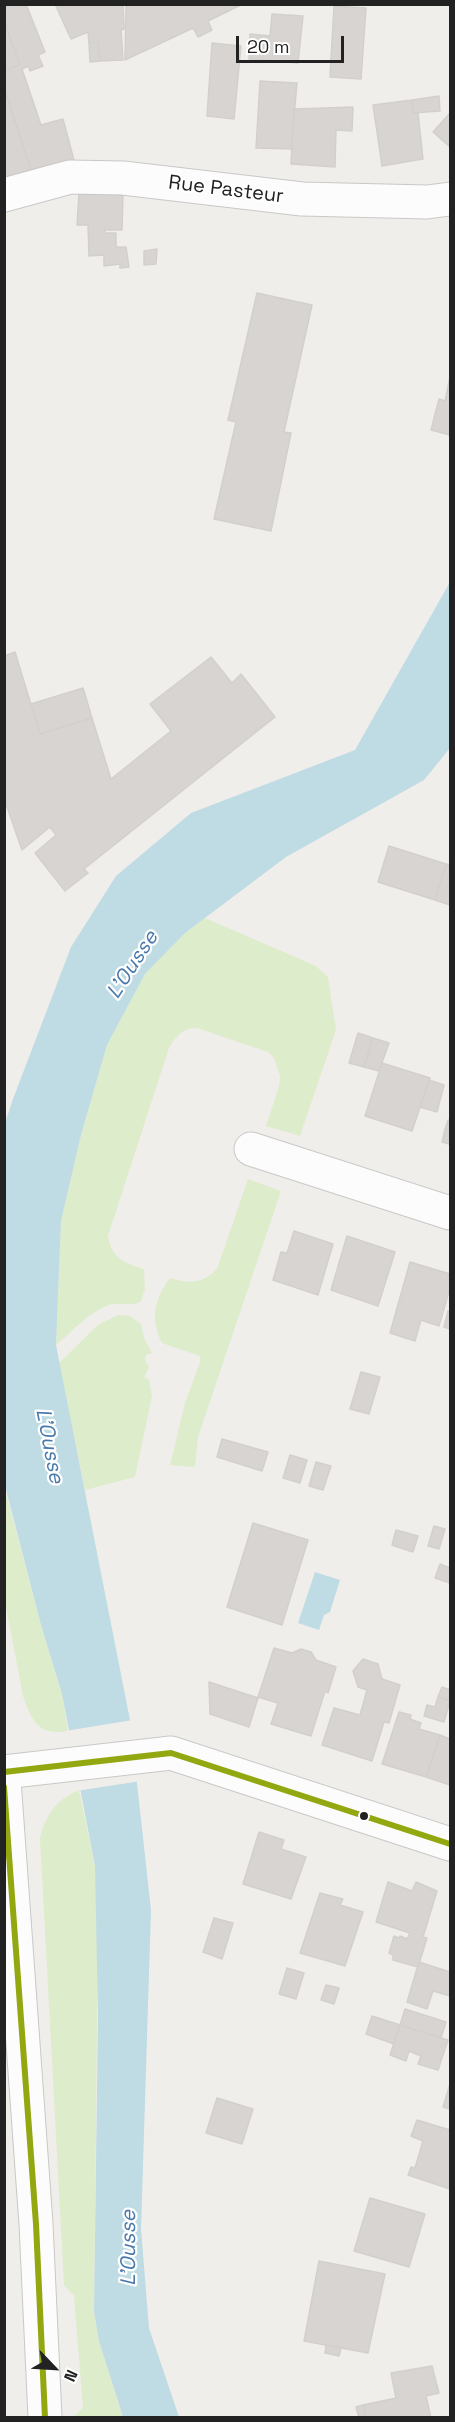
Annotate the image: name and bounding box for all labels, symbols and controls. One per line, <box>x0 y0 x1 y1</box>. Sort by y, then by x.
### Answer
scale bar <box>239 24 347 62</box>
text: 20 m <box>247 35 290 58</box>
street label: Rue Pasteur <box>167 171 285 209</box>
water label: L'Ousse <box>102 926 164 1004</box>
water label: L'Ousse <box>29 1406 69 1486</box>
unlabelled marker <box>358 1810 370 1822</box>
water label: L'Ousse <box>116 2210 142 2286</box>
north arrow <box>24 2338 84 2398</box>
text: N <box>59 2367 83 2385</box>

